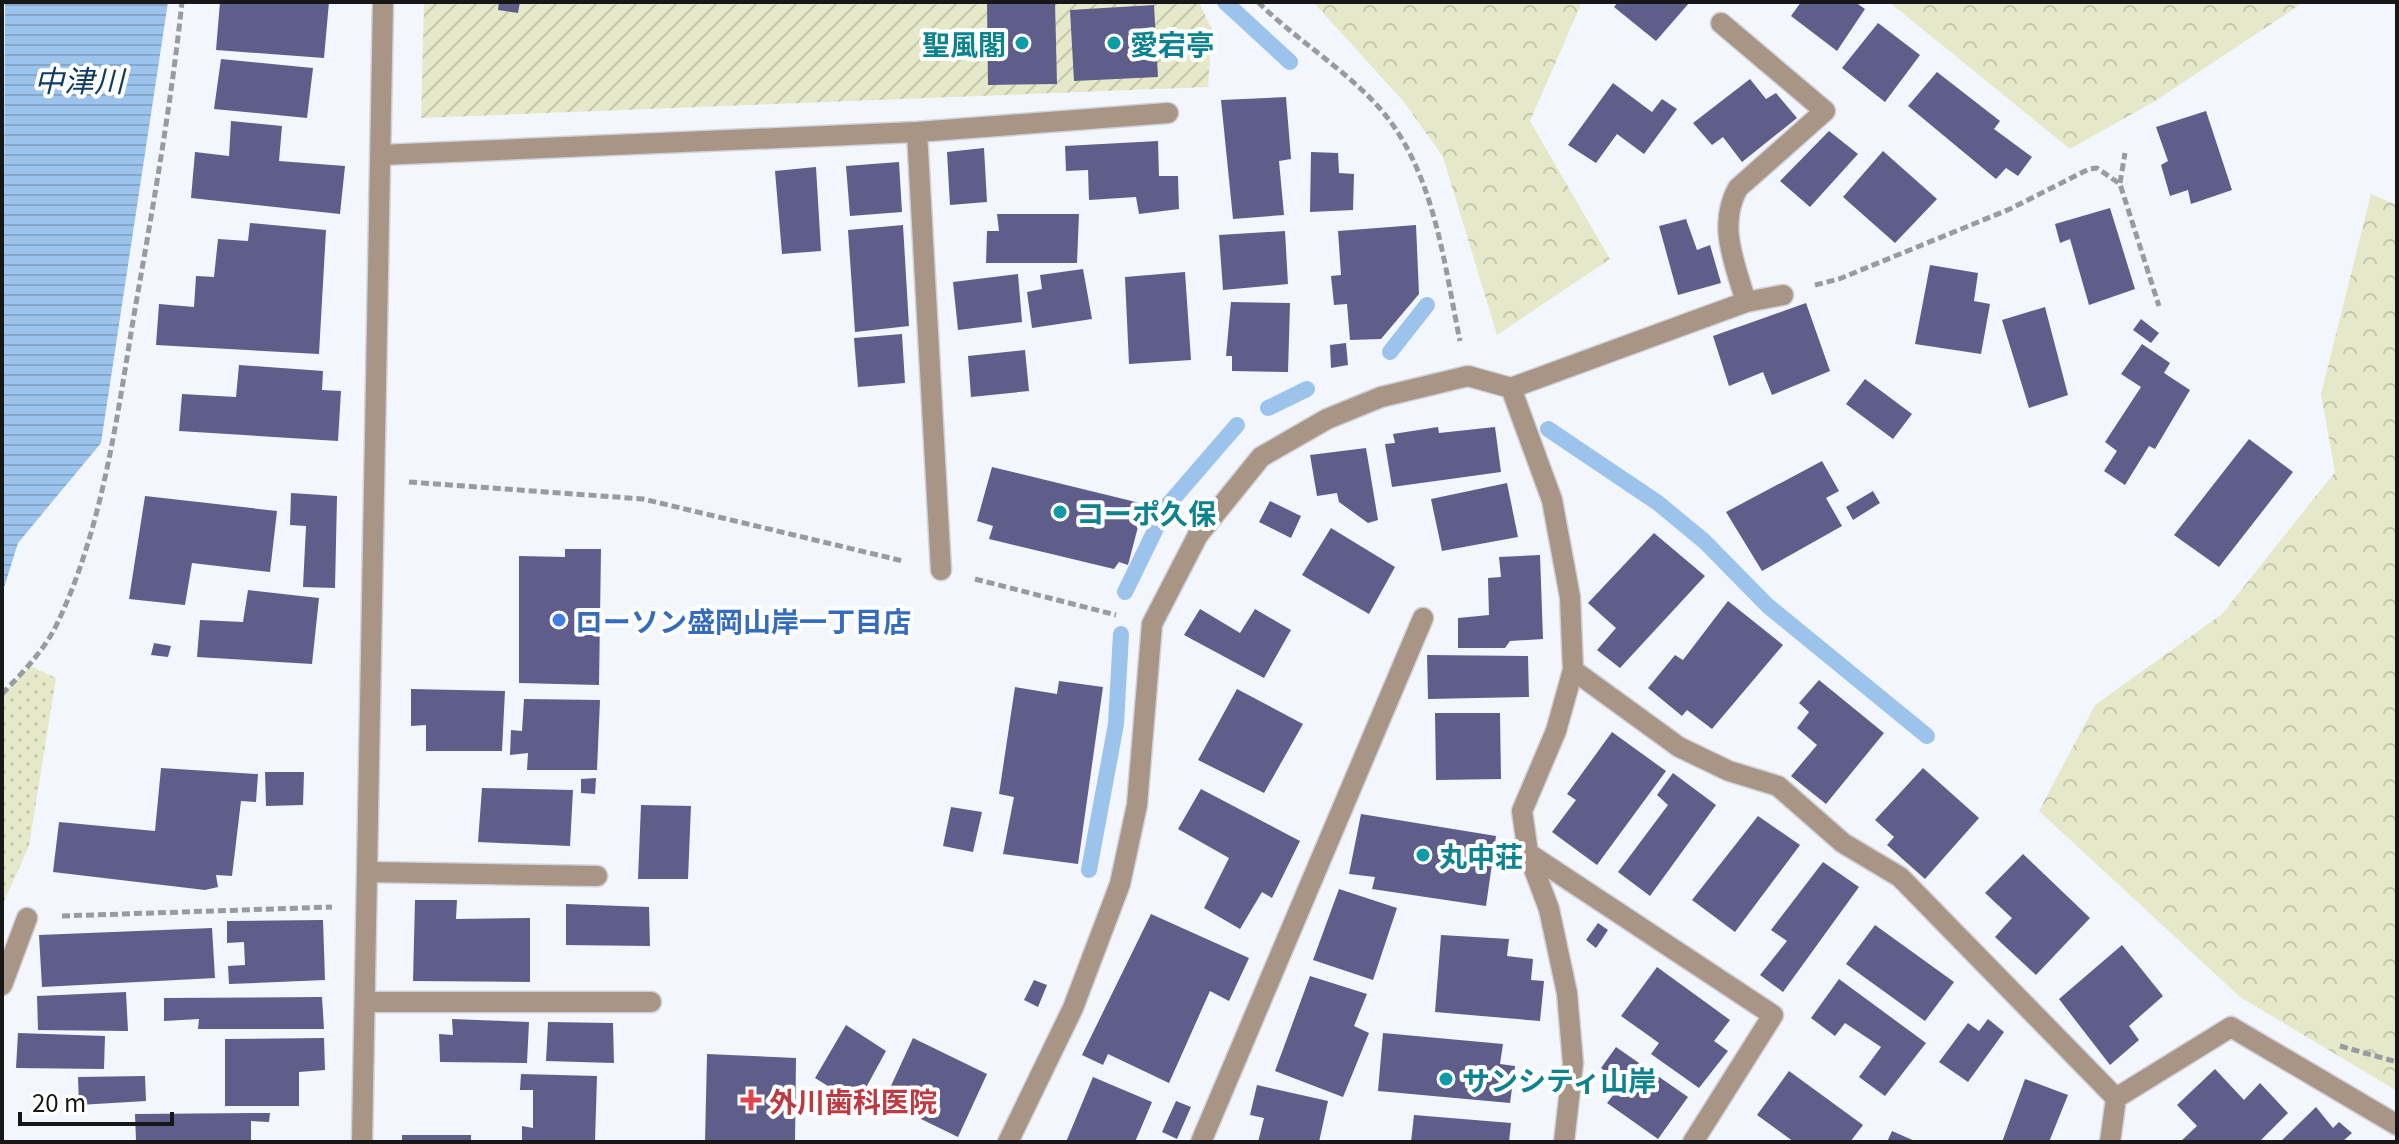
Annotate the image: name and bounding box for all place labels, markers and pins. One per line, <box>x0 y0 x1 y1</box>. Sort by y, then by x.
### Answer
place label: 聖風閣 <box>922 23 1006 63</box>
place label: 愛宕亭 <box>1130 23 1214 63</box>
marker: 聖風閣 <box>1013 34 1031 52</box>
marker: 愛宕亭 <box>1105 34 1123 52</box>
place label: コーポ久保 <box>1076 492 1217 532</box>
marker: コーポ久保 <box>1051 503 1069 521</box>
place label: ローソン盛岡山岸一丁目店 <box>575 600 911 640</box>
marker: ローソン盛岡山岸一丁目店 <box>550 611 568 629</box>
place label: 丸中荘 <box>1439 835 1523 875</box>
marker: 丸中荘 <box>1414 846 1432 864</box>
place label: サンシティ山岸 <box>1462 1059 1656 1099</box>
marker: サンシティ山岸 <box>1437 1070 1455 1088</box>
place label: 外川歯科医院 <box>769 1080 937 1120</box>
marker: 外川歯科医院 <box>740 1089 762 1111</box>

